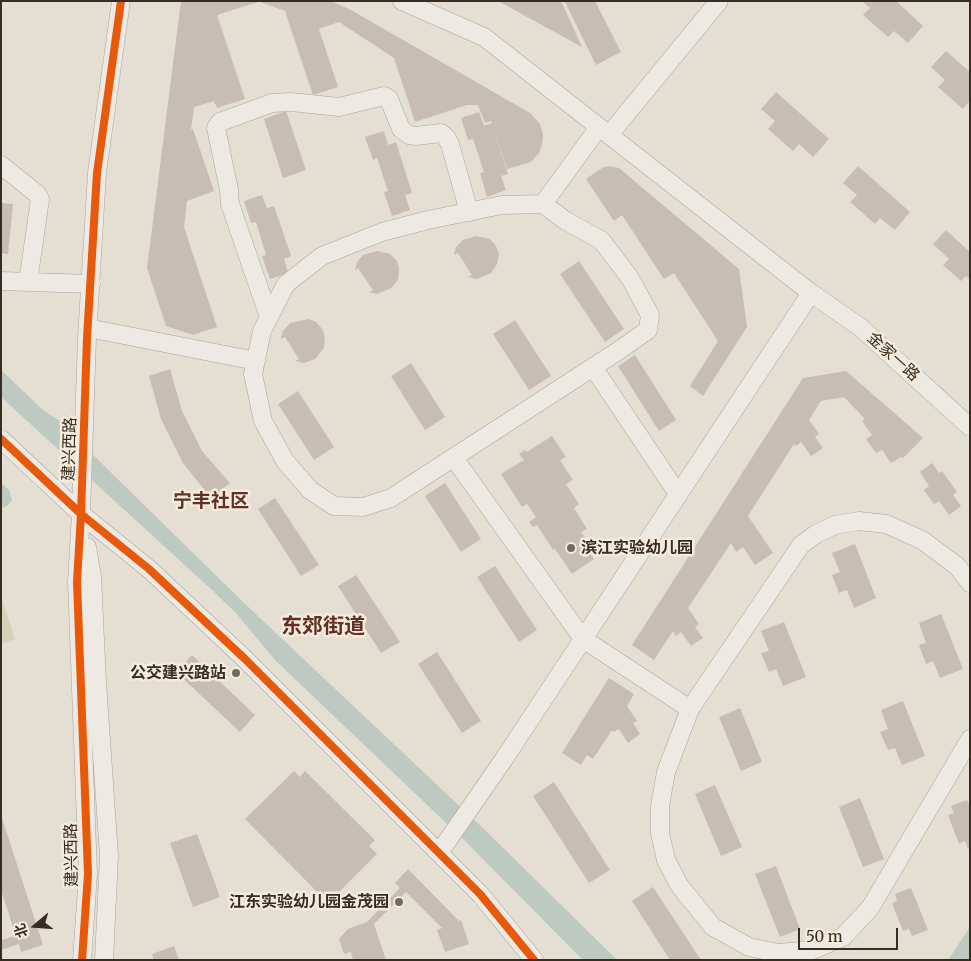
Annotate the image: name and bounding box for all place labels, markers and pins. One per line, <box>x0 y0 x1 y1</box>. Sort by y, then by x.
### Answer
place label: 滨江实验幼儿园 <box>581 538 693 558</box>
marker: 滨江实验幼儿园 <box>565 542 577 554</box>
place label: 公交建兴路站 <box>130 663 226 683</box>
marker: 公交建兴路站 <box>230 667 242 679</box>
place label: 江东实验幼儿园金茂园 <box>229 892 389 912</box>
marker: 江东实验幼儿园金茂园 <box>393 896 405 908</box>

